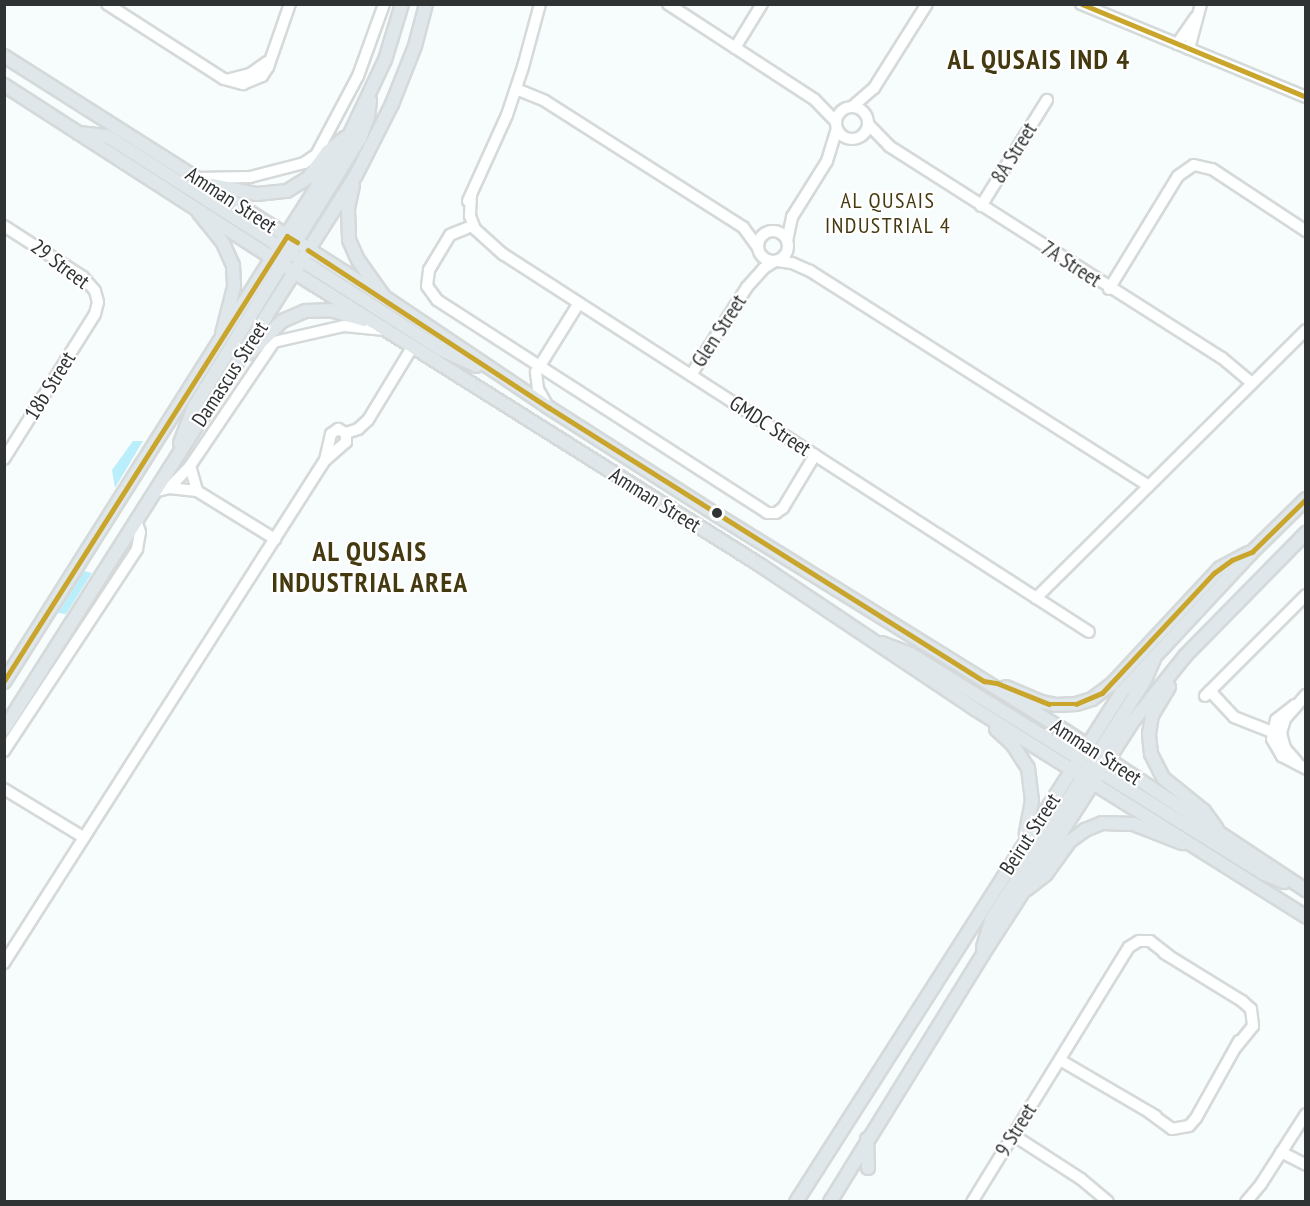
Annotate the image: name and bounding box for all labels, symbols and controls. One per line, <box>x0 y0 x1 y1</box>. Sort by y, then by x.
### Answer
district label: AL QUSAIS IND 4 <box>947 44 1131 76</box>
street label: 8A Street <box>985 118 1043 188</box>
street label: Amman Street <box>181 161 281 239</box>
district label: AL QUSAIS INDUSTRIAL 4 <box>824 187 952 238</box>
street label: 29 Street <box>26 234 94 294</box>
street label: 7A Street <box>1036 235 1106 293</box>
street label: Glen Street <box>686 290 752 372</box>
street label: Damascus Street <box>187 317 273 431</box>
street label: 18b Street <box>19 347 81 425</box>
street label: GMDC Street <box>724 390 816 462</box>
street label: Amman Street <box>605 462 705 538</box>
unlabelled marker <box>711 507 723 519</box>
district label: AL QUSAIS INDUSTRIAL AREA <box>270 535 470 598</box>
street label: Amman Street <box>1046 713 1146 791</box>
street label: Beirut Street <box>994 789 1066 879</box>
street label: 9 Street <box>990 1099 1042 1161</box>

